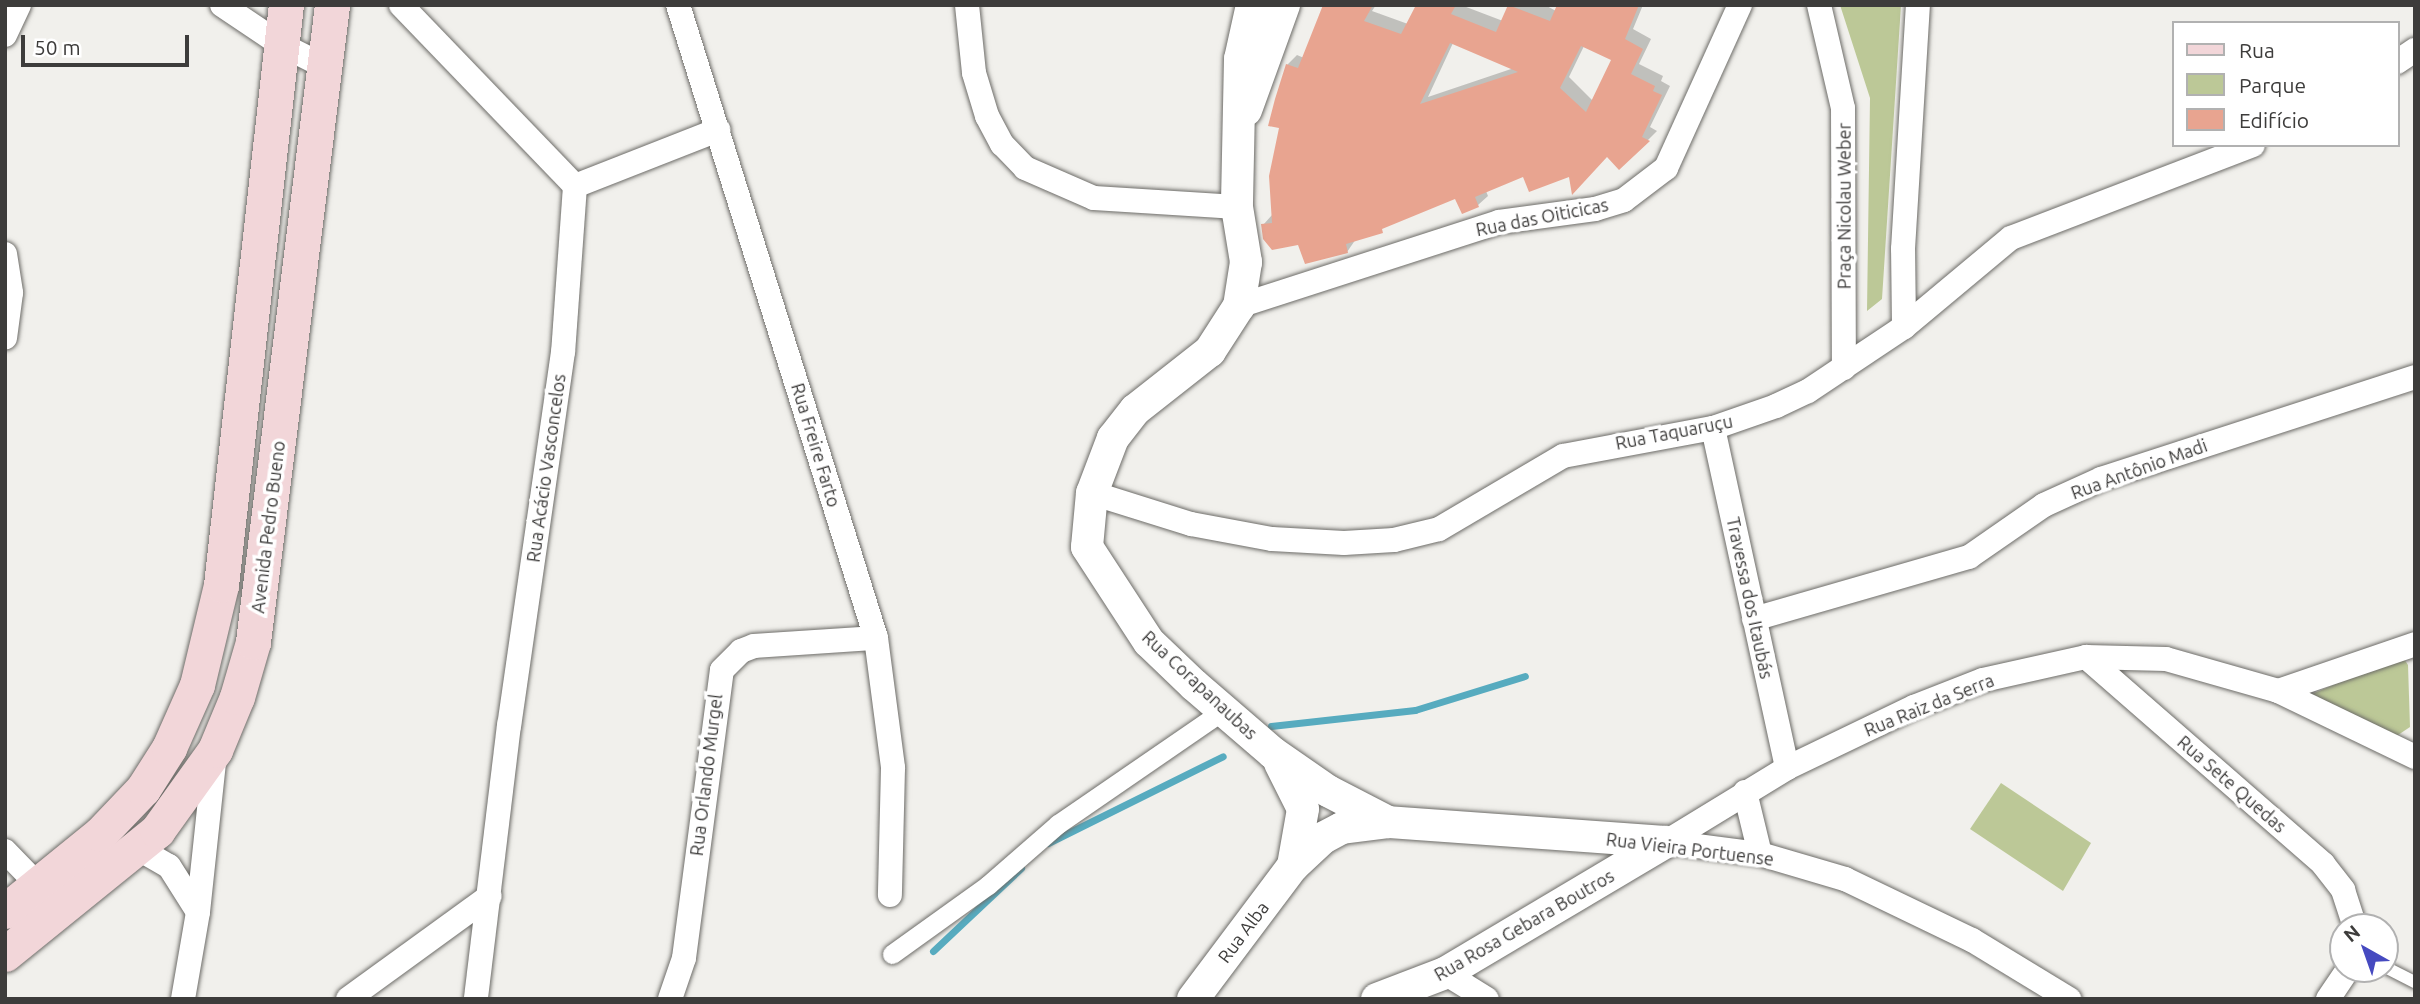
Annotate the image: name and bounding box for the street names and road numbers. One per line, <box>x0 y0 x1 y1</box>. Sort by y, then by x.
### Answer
street label: Praça Nicolau Weber <box>1833 123 1855 289</box>
street label: Rua das Oiticicas <box>1474 194 1610 240</box>
street label: Rua Acácio Vasconcelos <box>522 372 570 564</box>
street label: Rua Freire Farto <box>787 380 845 510</box>
street label: Rua Taquaruçu <box>1613 410 1735 454</box>
street label: Rua Antônio Madi <box>2068 434 2210 504</box>
street label: Avenida Pedro Bueno <box>247 440 289 614</box>
street label: Travessa dos Itaubás <box>1722 515 1778 681</box>
street label: Rua Corapanaubas <box>1138 626 1262 744</box>
street label: Rua Raiz da Serra <box>1861 669 1997 741</box>
street label: Rua Orlando Murgel <box>685 693 727 857</box>
street label: Rua Sete Quedas <box>2173 731 2291 837</box>
street label: Rua Vieira Portuense <box>1605 828 1775 870</box>
street label: Rua Rosa Gebara Boutros <box>1430 865 1618 985</box>
street label: Rua Alba <box>1213 897 1273 967</box>

